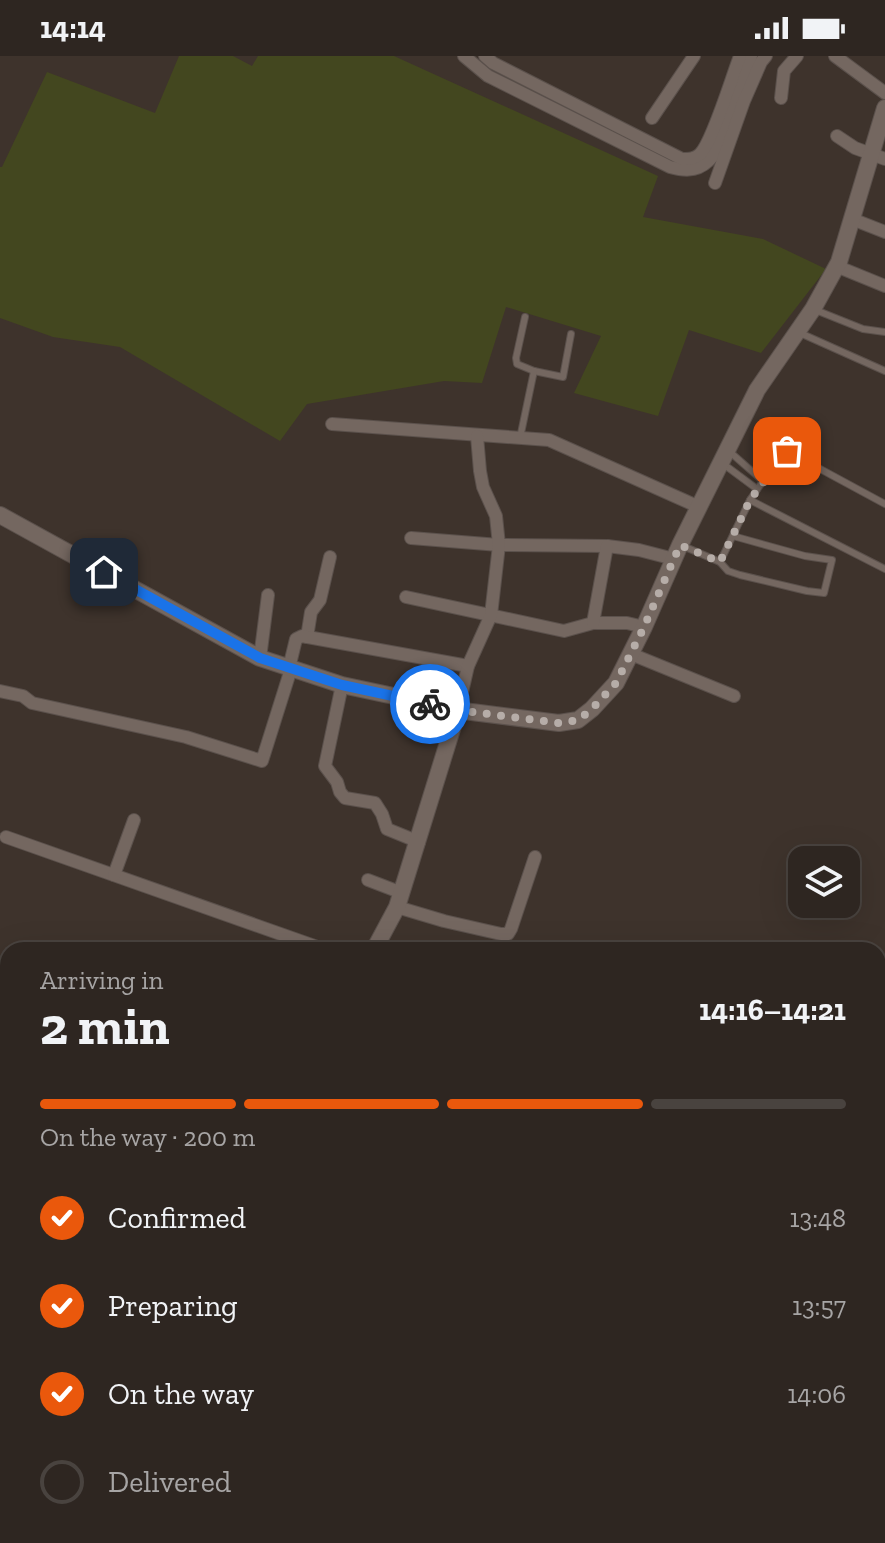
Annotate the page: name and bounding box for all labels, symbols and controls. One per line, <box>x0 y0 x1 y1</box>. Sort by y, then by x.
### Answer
text: 14:14 <box>40 10 106 46</box>
pin <box>753 417 821 485</box>
icon: bag <box>765 429 809 473</box>
pin <box>70 538 138 606</box>
icon: home <box>82 550 126 594</box>
courier <box>390 664 470 744</box>
icon: bike <box>408 682 452 726</box>
map controls <box>788 846 860 918</box>
button: layers <box>788 846 860 918</box>
text: Arriving in <box>40 964 163 996</box>
text: 14:16–14:21 <box>699 992 846 1028</box>
text: 2 min <box>40 995 170 1057</box>
text: On the way · 200 m <box>40 1121 255 1153</box>
icon: check <box>40 1196 84 1240</box>
text: Confirmed <box>108 1200 246 1236</box>
text: 13:48 <box>789 1202 846 1234</box>
icon: check <box>40 1284 84 1328</box>
text: Preparing <box>108 1288 238 1324</box>
text: 13:57 <box>792 1290 846 1322</box>
icon: check <box>40 1372 84 1416</box>
text: On the way <box>108 1376 254 1412</box>
text: 14:06 <box>787 1378 846 1410</box>
text: Delivered <box>108 1464 231 1500</box>

